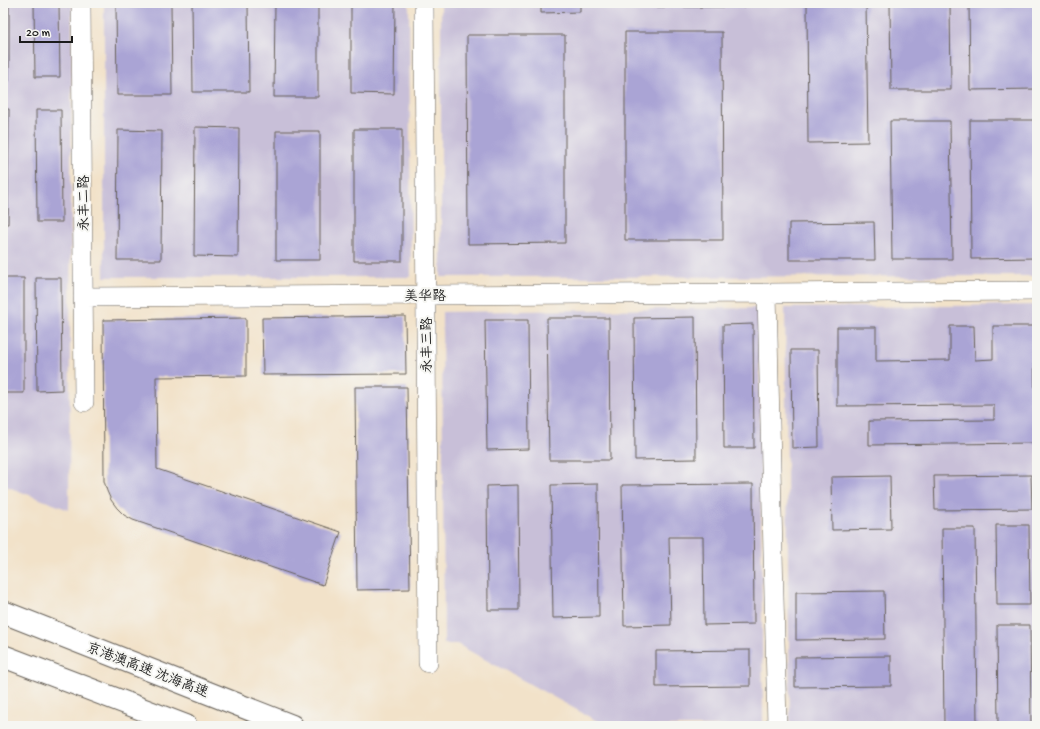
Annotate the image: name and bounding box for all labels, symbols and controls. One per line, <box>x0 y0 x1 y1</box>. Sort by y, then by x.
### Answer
scale bar <box>20 18 72 44</box>
text: 20 m <box>26 27 51 41</box>
street label: 永丰二路 <box>76 175 94 231</box>
street label: 美华路 <box>404 288 446 306</box>
street label: 永丰三路 <box>419 317 437 373</box>
street label: 京港澳高速 沈海高速 <box>84 639 211 702</box>

